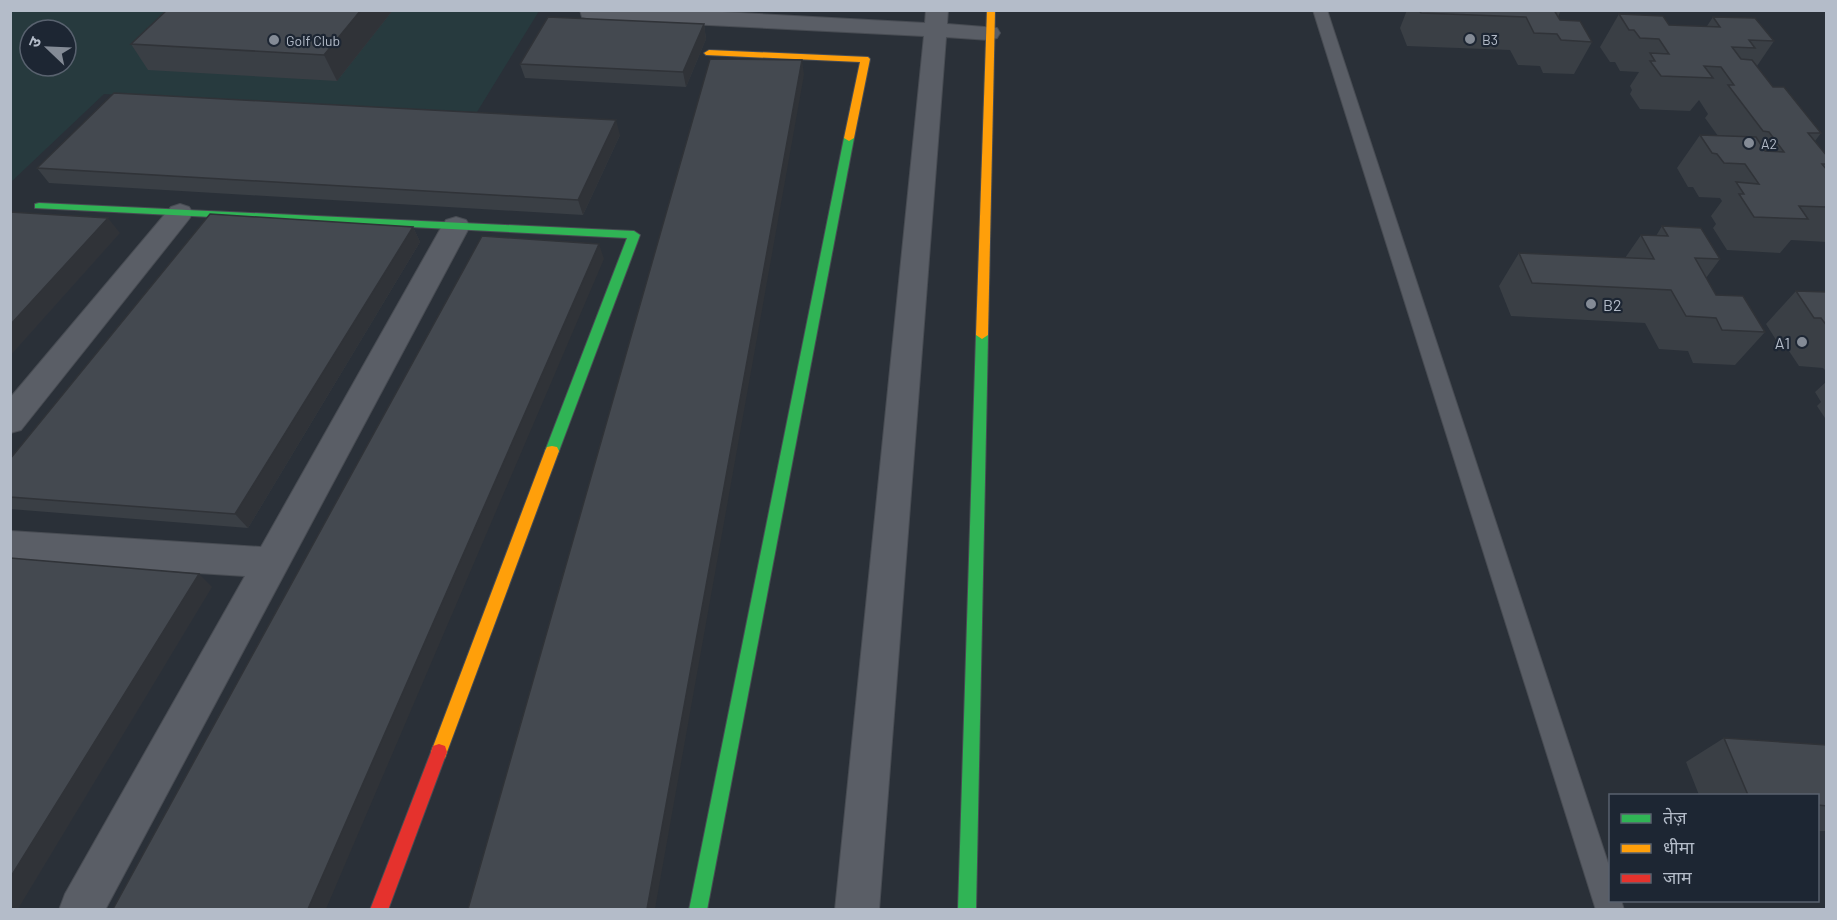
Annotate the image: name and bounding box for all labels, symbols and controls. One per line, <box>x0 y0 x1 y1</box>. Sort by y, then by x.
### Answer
north arrow <box>18 18 78 78</box>
place label: B3 <box>1482 31 1498 48</box>
place label: Golf Club <box>286 32 340 49</box>
marker: B3 <box>1463 32 1477 46</box>
text: उ <box>23 33 45 50</box>
marker: Golf Club <box>267 33 281 47</box>
place label: A2 <box>1761 135 1777 152</box>
marker: A2 <box>1742 136 1756 150</box>
place label: B2 <box>1603 295 1622 314</box>
marker: B2 <box>1584 297 1598 311</box>
place label: A1 <box>1775 333 1790 352</box>
marker: A1 <box>1795 335 1809 349</box>
legend <box>1609 794 1819 902</box>
text: तेज़ <box>1663 806 1687 828</box>
text: धीमा <box>1663 836 1694 858</box>
text: जाम <box>1663 866 1693 888</box>

